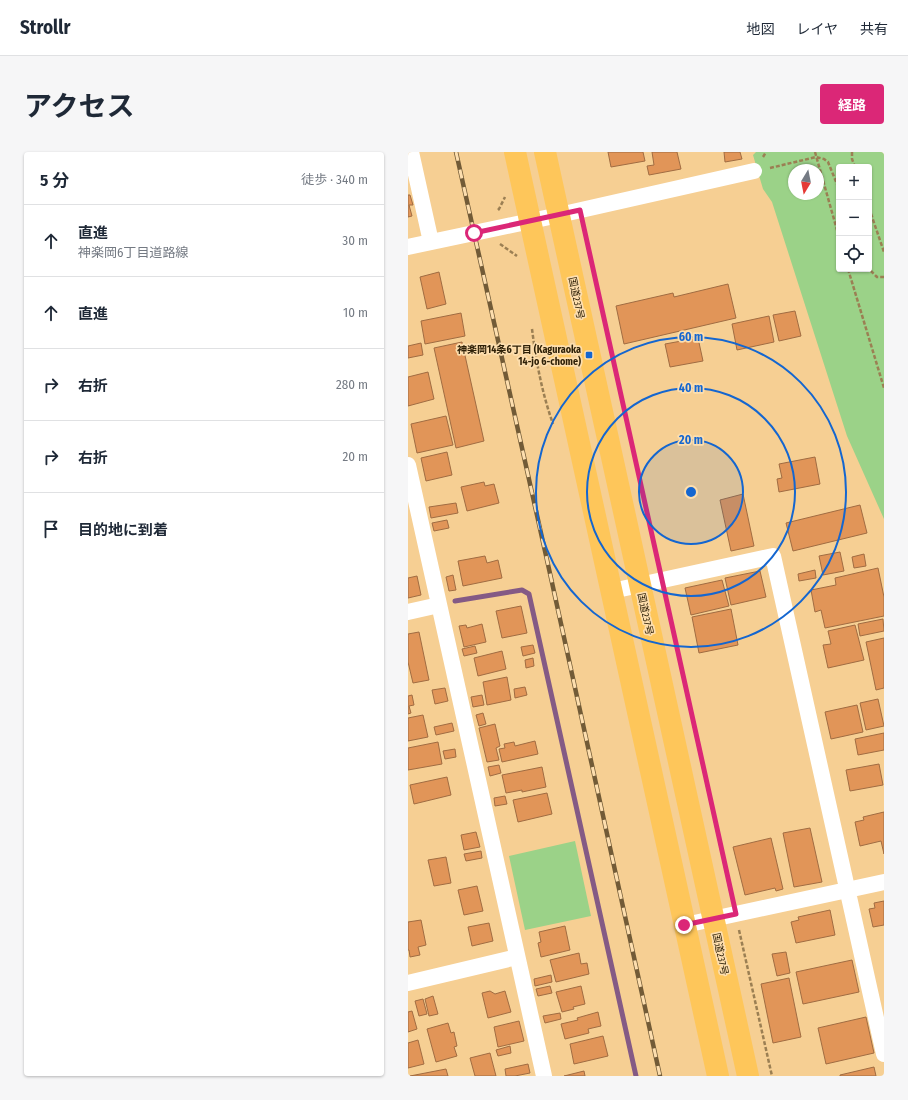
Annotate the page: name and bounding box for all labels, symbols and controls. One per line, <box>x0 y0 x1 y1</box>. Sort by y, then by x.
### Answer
text: Strollr <box>20 16 70 39</box>
text: 地図 <box>746 21 774 38</box>
text: レイヤ <box>796 21 838 38</box>
text: 共有 <box>860 21 888 38</box>
button: 経路 <box>820 84 884 124</box>
text: アクセス <box>24 90 135 123</box>
north arrow <box>788 164 824 200</box>
map controls <box>836 164 872 272</box>
button: + <box>836 164 872 200</box>
text: 5 分 <box>40 170 69 191</box>
text: 徒歩 · 340 m <box>301 172 368 187</box>
button: − <box>836 200 872 236</box>
text: 直進 <box>78 224 108 242</box>
route start <box>465 224 483 242</box>
icon: ahead <box>40 230 62 252</box>
text: 30 m <box>342 233 368 248</box>
button: locate <box>836 236 872 272</box>
text: 神楽岡6丁目道路線 <box>78 245 188 260</box>
street label: 国道237号 <box>566 276 586 320</box>
icon: ahead <box>40 302 62 324</box>
text: 直進 <box>78 305 108 323</box>
text: 10 m <box>343 305 368 320</box>
text: 60 m <box>679 330 703 344</box>
place label: 神楽岡14条6丁目 (Kaguraoka 14-jo 6-chome) <box>457 343 581 368</box>
marker: 神楽岡14条6丁目 (Kaguraoka 14-jo 6-chome) <box>584 350 594 360</box>
icon: right <box>40 374 62 396</box>
text: 右折 <box>78 377 108 395</box>
text: 280 m <box>336 377 368 392</box>
text: 40 m <box>679 381 703 395</box>
text: 20 m <box>678 433 703 447</box>
icon: right <box>40 446 62 468</box>
text: 右折 <box>78 449 108 467</box>
text: 20 m <box>342 449 368 464</box>
centre of rings <box>684 485 698 499</box>
icon: arrive <box>40 518 62 540</box>
text: 目的地に到着 <box>78 521 168 539</box>
street label: 国道237号 <box>635 592 655 636</box>
route end <box>675 916 693 934</box>
street label: 国道237号 <box>710 932 730 976</box>

